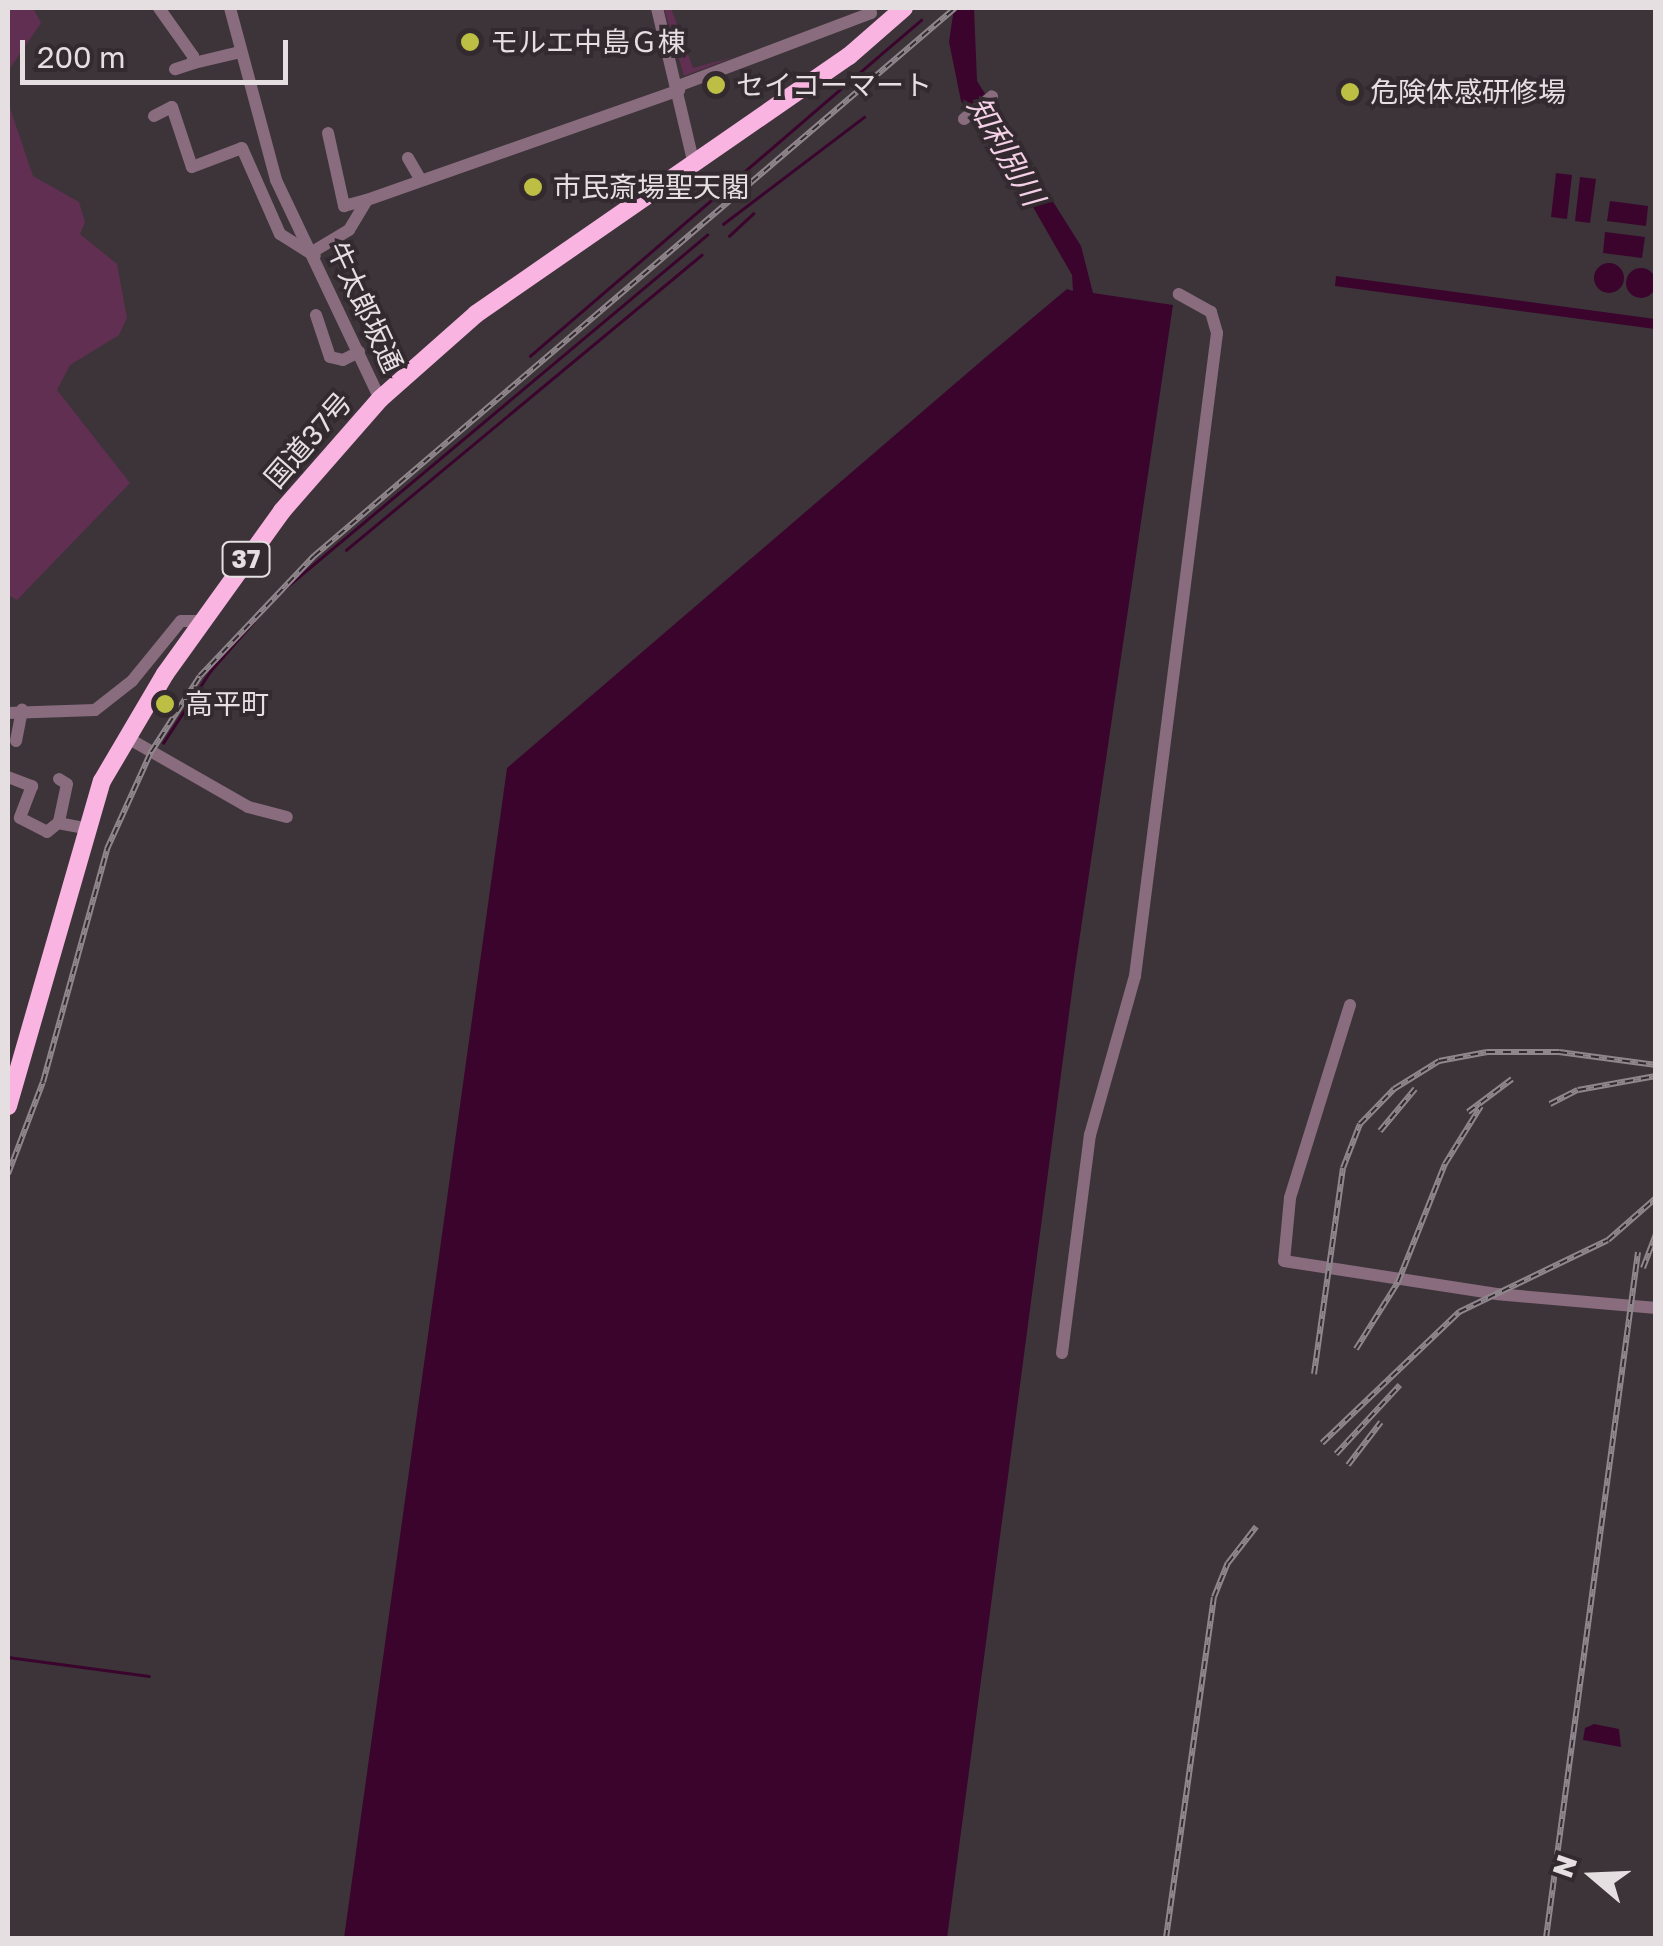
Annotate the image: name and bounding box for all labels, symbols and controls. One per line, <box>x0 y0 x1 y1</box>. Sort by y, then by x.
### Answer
scale bar <box>25 20 292 82</box>
place label: モルエ中島Ｇ棟 <box>490 25 686 59</box>
marker: モルエ中島Ｇ棟 <box>459 31 481 53</box>
text: 200 m <box>37 39 126 75</box>
place label: セイコーマート <box>736 68 932 102</box>
marker: セイコーマート <box>705 74 727 96</box>
place label: 危険体感研修場 <box>1370 75 1566 109</box>
marker: 危険体感研修場 <box>1339 81 1361 103</box>
water label: 知利別川 <box>960 90 1052 212</box>
place label: 市民斎場聖天閣 <box>553 170 749 204</box>
marker: 市民斎場聖天閣 <box>522 176 544 198</box>
street label: 牛太郎坂通 <box>320 236 410 378</box>
street label: 国道37号 <box>258 385 358 495</box>
road number: 37 <box>221 539 271 579</box>
place label: 高平町 <box>185 687 269 721</box>
marker: 高平町 <box>154 693 176 715</box>
north arrow <box>1543 1826 1643 1926</box>
text: N <box>1545 1851 1583 1882</box>

